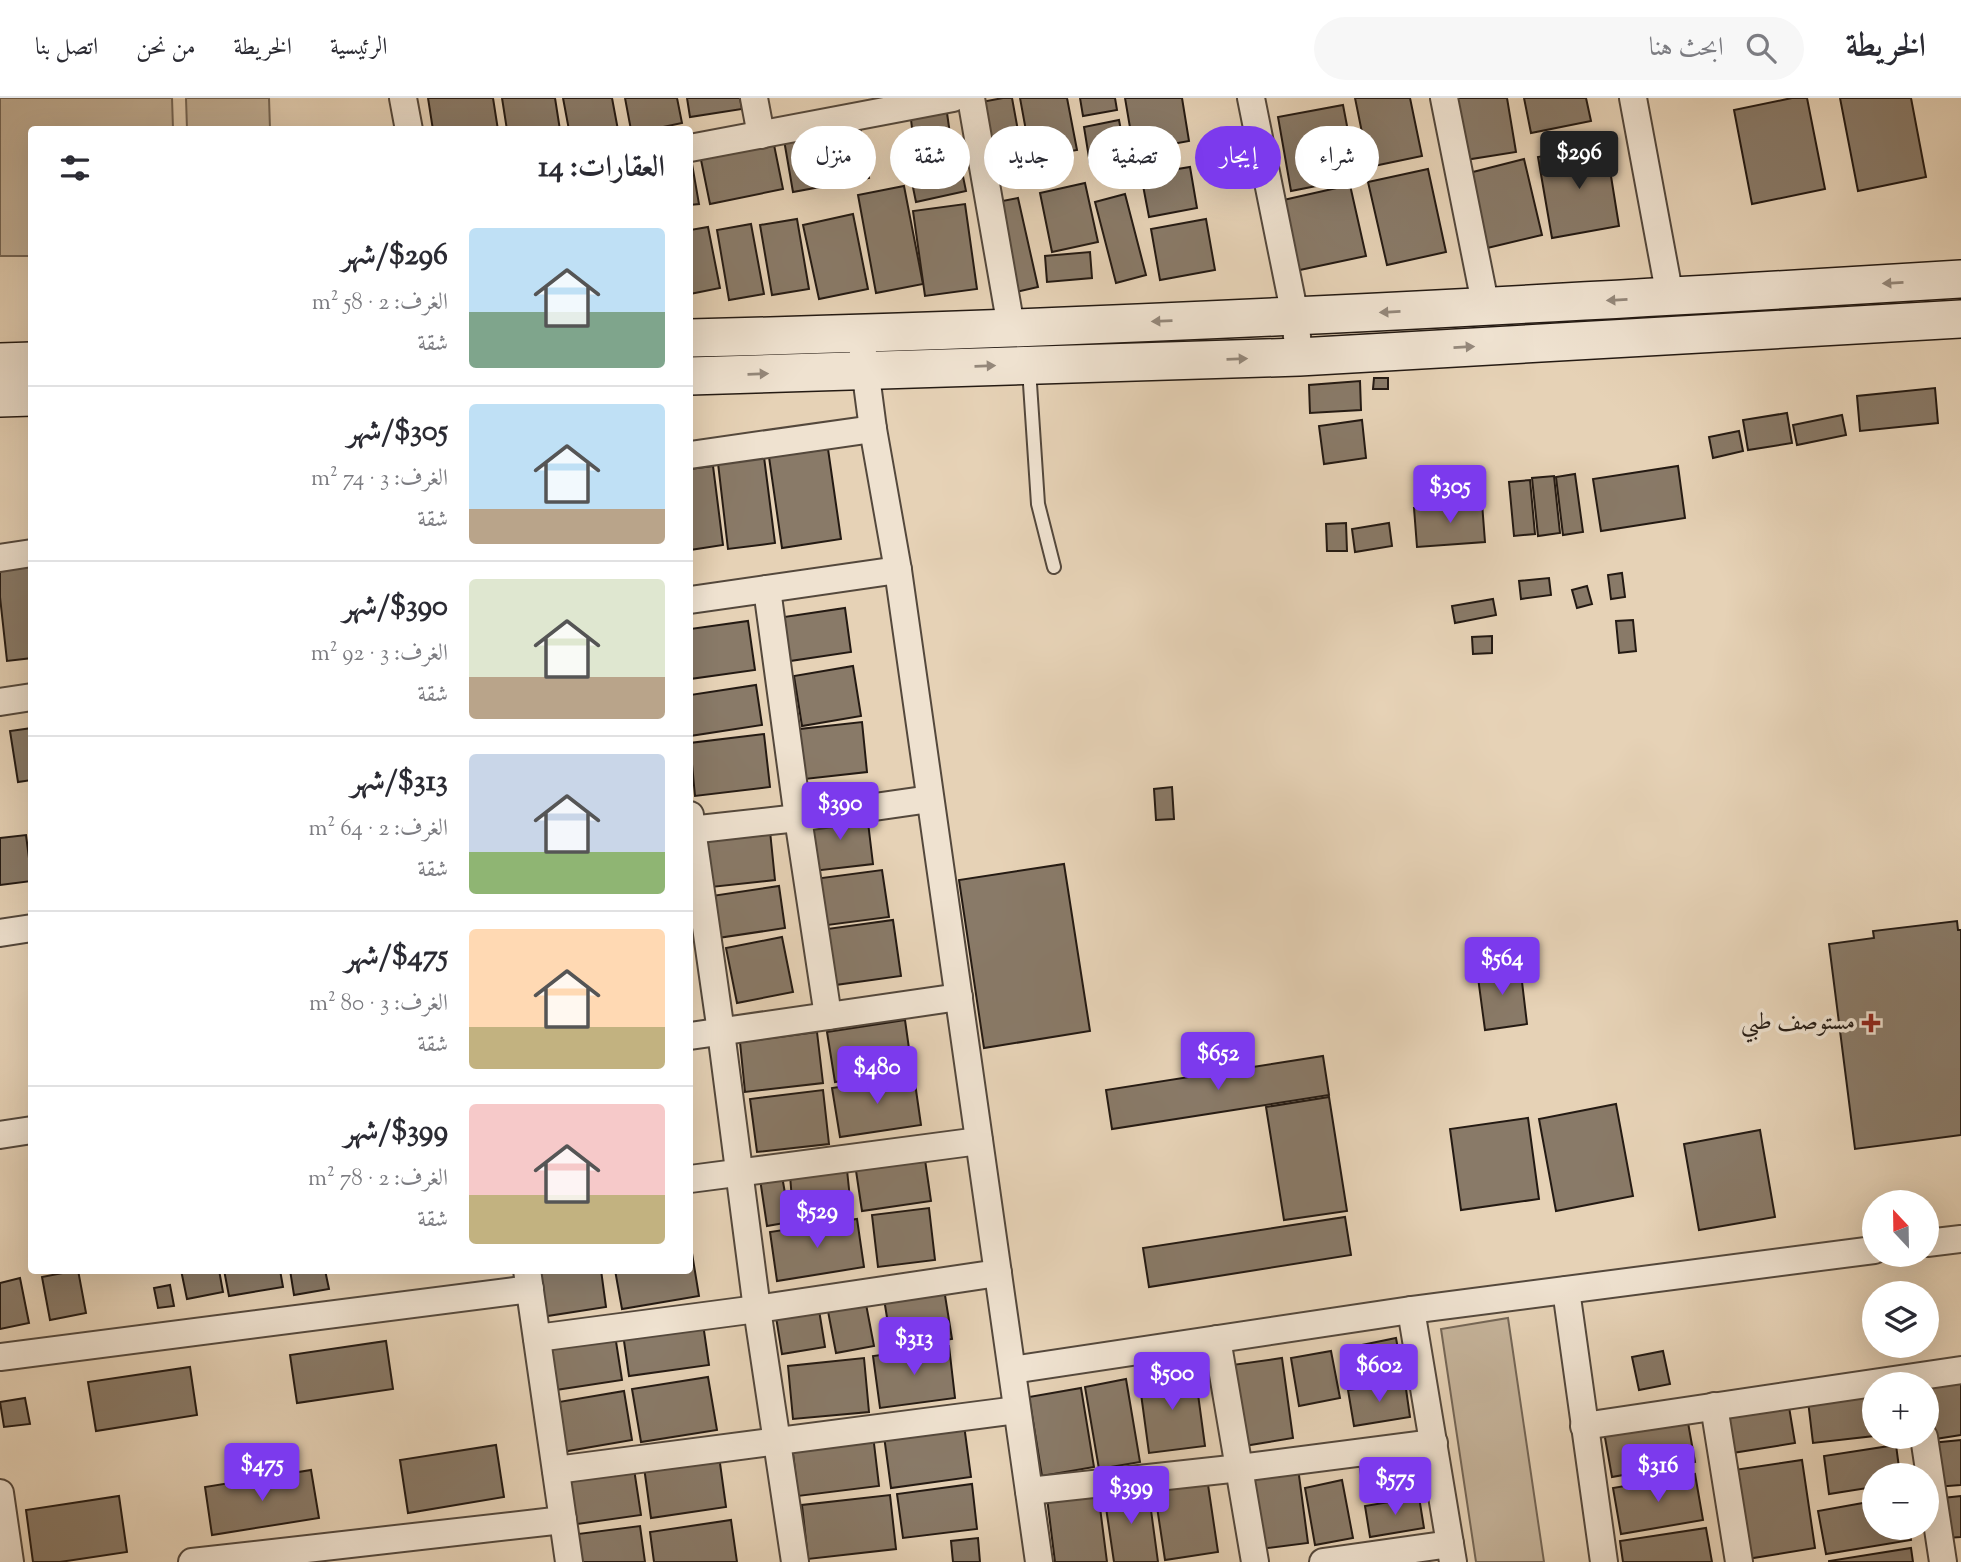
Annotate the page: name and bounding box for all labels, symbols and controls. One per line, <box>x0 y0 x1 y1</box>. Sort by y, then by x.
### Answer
search box <box>1314 17 1804 80</box>
text: الخريطة <box>1846 24 1926 72</box>
icon: search <box>1742 29 1780 67</box>
text: ابحث هنا <box>1649 30 1724 67</box>
text: اتصل بنا <box>35 31 98 65</box>
text: من نحن <box>136 31 196 65</box>
text: الخريطة <box>234 31 292 65</box>
text: الرئيسية <box>330 31 388 65</box>
chip: منزل <box>791 126 876 189</box>
chip: شقة <box>890 126 970 189</box>
chip: جديد <box>984 126 1074 189</box>
chip: تصفية <box>1088 126 1181 189</box>
chip: إيجار <box>1195 126 1281 189</box>
chip: شراء <box>1295 126 1379 189</box>
pin: $296 <box>1538 132 1620 191</box>
text: $296 <box>1556 137 1602 170</box>
text: العقارات: 14 <box>538 147 665 190</box>
icon: filters <box>56 149 94 187</box>
text: $296/شهر <box>342 235 448 278</box>
icon: home <box>525 256 609 340</box>
one-way arrow <box>1882 278 1904 289</box>
text: الغرف: 2 · 58 m² <box>312 287 448 320</box>
one-way arrow <box>1606 295 1628 306</box>
one-way arrow <box>1378 307 1400 318</box>
one-way arrow <box>1151 316 1173 327</box>
text: شقة <box>418 328 448 361</box>
one-way arrow <box>1453 342 1475 353</box>
one-way arrow <box>1226 353 1248 364</box>
one-way arrow <box>974 361 996 372</box>
one-way arrow <box>747 368 769 380</box>
text: $305/شهر <box>347 411 448 454</box>
icon: home <box>525 432 609 516</box>
text: الغرف: 3 · 74 m² <box>311 463 448 496</box>
pin: $305 <box>1409 466 1491 525</box>
text: $305 <box>1429 471 1471 504</box>
text: شقة <box>418 504 448 537</box>
text: $390/شهر <box>343 586 448 629</box>
icon: home <box>525 607 609 691</box>
text: الغرف: 3 · 92 m² <box>311 638 448 671</box>
text: شقة <box>418 679 448 712</box>
text: $313/شهر <box>351 761 448 804</box>
icon: home <box>525 782 609 866</box>
pin: $390 <box>799 782 881 842</box>
text: $390 <box>818 788 862 821</box>
text: الغرف: 2 · 64 m² <box>309 813 448 846</box>
text: شقة <box>418 854 448 887</box>
text: $475/شهر <box>345 936 448 979</box>
pin: $564 <box>1461 937 1543 997</box>
text: $564 <box>1481 943 1523 976</box>
icon: home <box>525 957 609 1041</box>
text: الغرف: 3 · 80 m² <box>309 988 448 1021</box>
place label: مستوصف طبي <box>1741 1006 1855 1043</box>
marker: مستوصف طبي <box>1861 1013 1881 1033</box>
text: شقة <box>418 1029 448 1062</box>
pin: $652 <box>1177 1032 1259 1092</box>
text: $652 <box>1197 1038 1239 1071</box>
pin: $480 <box>836 1046 918 1106</box>
text: $480 <box>853 1052 901 1085</box>
text: $399/شهر <box>344 1111 448 1154</box>
icon: home <box>525 1132 609 1216</box>
text: الغرف: 2 · 78 m² <box>308 1163 448 1196</box>
pin: $529 <box>776 1190 858 1250</box>
north arrow <box>1862 1190 1939 1267</box>
map controls <box>1862 1190 1939 1540</box>
text: $529 <box>796 1196 838 1229</box>
text: شقة <box>418 1204 448 1237</box>
button: layers <box>1862 1281 1939 1358</box>
pin: $313 <box>873 1318 955 1377</box>
text: $313 <box>895 1323 933 1356</box>
pin: $602 <box>1338 1344 1420 1404</box>
text: $602 <box>1356 1350 1402 1383</box>
pin: $500 <box>1131 1352 1213 1412</box>
text: $500 <box>1150 1358 1194 1391</box>
button: + <box>1862 1372 1939 1449</box>
pin: $475 <box>221 1444 303 1503</box>
pin: $316 <box>1617 1444 1699 1504</box>
text: $475 <box>240 1449 284 1482</box>
text: $316 <box>1638 1450 1678 1483</box>
pin: $575 <box>1354 1458 1436 1517</box>
text: $575 <box>1375 1463 1415 1496</box>
button: − <box>1862 1463 1939 1540</box>
pin: $399 <box>1090 1466 1172 1526</box>
text: $399 <box>1109 1472 1153 1505</box>

